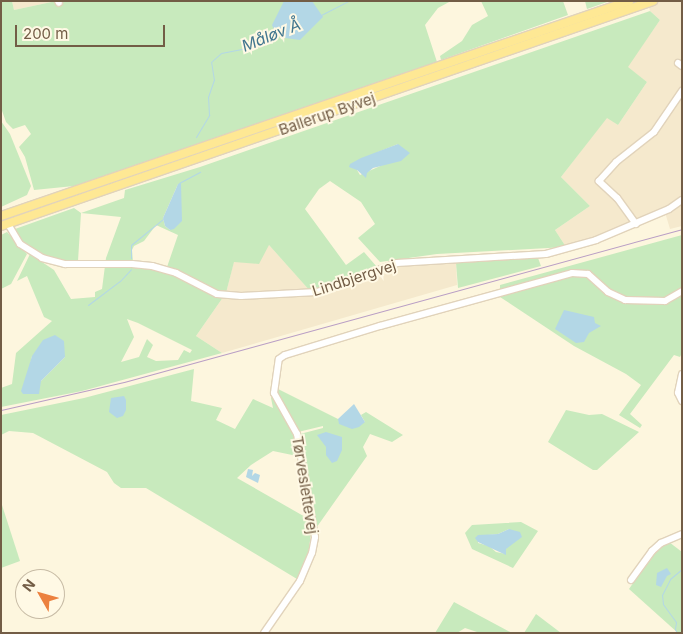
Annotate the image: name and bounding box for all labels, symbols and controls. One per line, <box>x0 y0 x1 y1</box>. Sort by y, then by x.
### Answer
water label: Måløv Å <box>239 14 303 56</box>
scale bar <box>18 15 168 47</box>
text: 200 m <box>23 24 68 43</box>
street label: Ballerup Byvej <box>276 89 378 139</box>
street label: Lindbjergvej <box>310 256 398 300</box>
street label: Tørveslettevej <box>288 435 322 535</box>
north arrow <box>15 569 65 619</box>
text: N <box>19 576 39 595</box>

